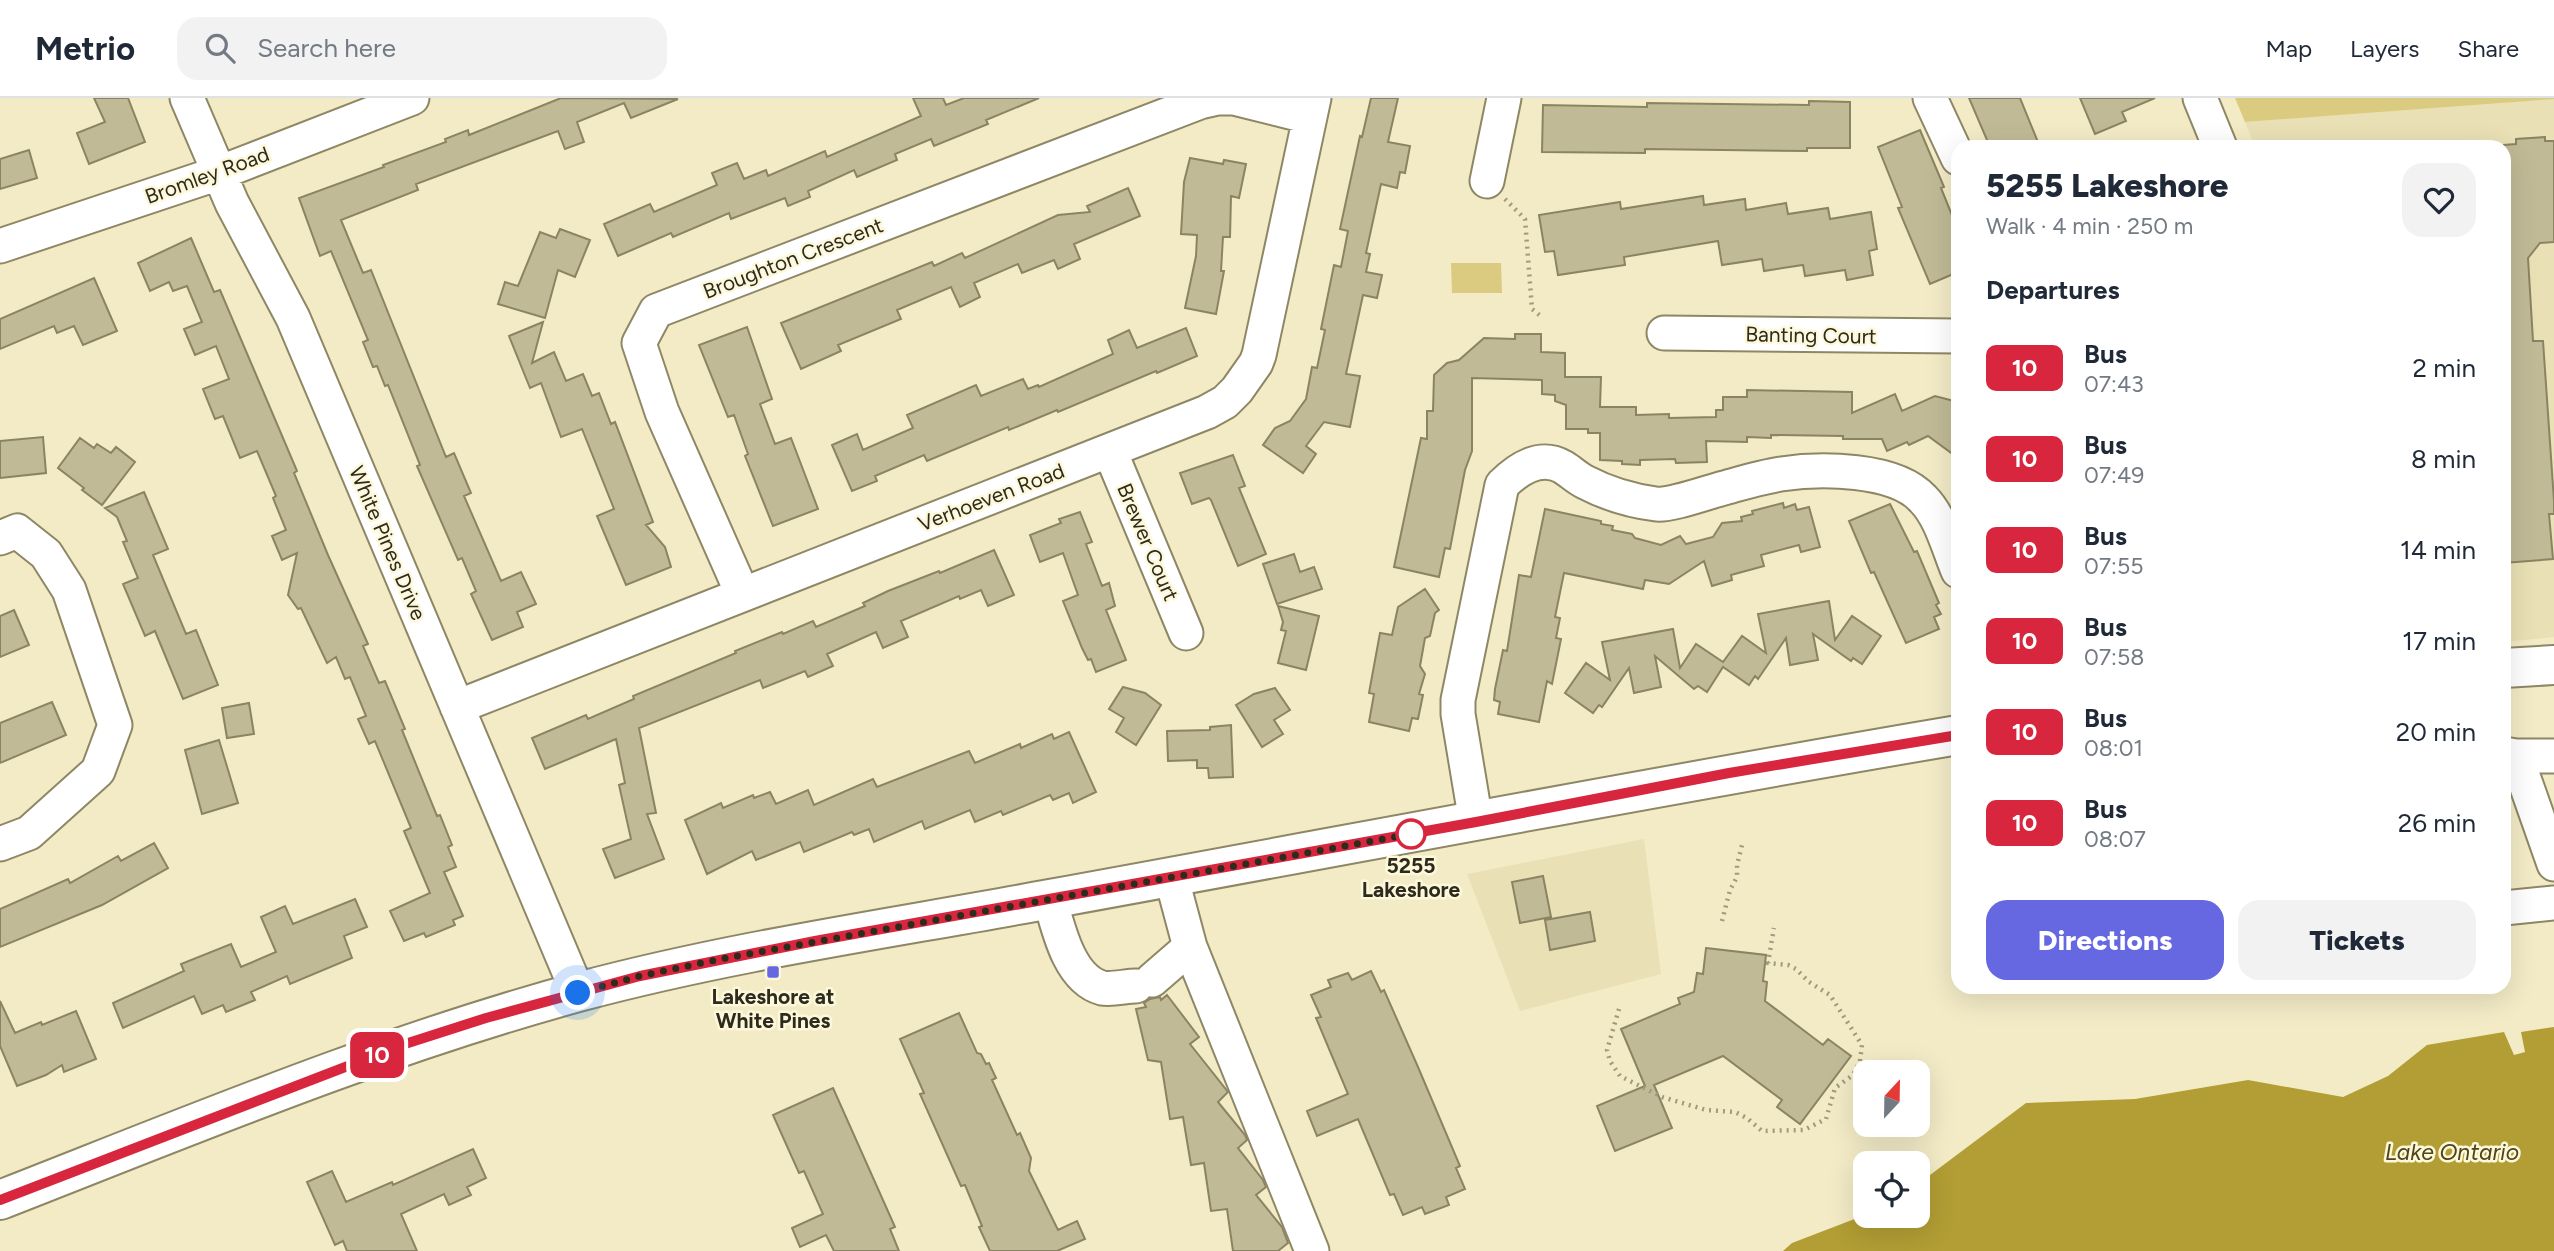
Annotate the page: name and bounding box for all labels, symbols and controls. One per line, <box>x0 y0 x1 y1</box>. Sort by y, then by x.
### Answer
search box <box>177 17 667 80</box>
text: Metrio <box>35 29 135 68</box>
icon: search <box>201 29 239 67</box>
text: Search here <box>257 32 396 64</box>
text: Map <box>2265 34 2312 63</box>
text: Layers <box>2350 34 2419 63</box>
text: Share <box>2457 34 2519 63</box>
street label: Bromley Road <box>141 141 273 209</box>
button: heart <box>2402 163 2476 237</box>
text: 5255 Lakeshore <box>1986 166 2228 205</box>
street label: Broughton Crescent <box>699 212 887 304</box>
text: Walk · 4 min · 250 m <box>1986 212 2193 240</box>
text: Departures <box>1986 274 2120 306</box>
street label: Banting Court <box>1745 321 1877 349</box>
text: Bus <box>2084 338 2127 370</box>
text: 2 min <box>2412 352 2476 384</box>
text: 10 <box>2012 353 2037 382</box>
text: 07:43 <box>2084 370 2144 398</box>
text: Bus <box>2084 429 2127 461</box>
text: 8 min <box>2411 443 2476 475</box>
text: 10 <box>2012 444 2037 473</box>
street label: Verhoeven Road <box>914 458 1068 536</box>
text: 07:49 <box>2084 461 2144 489</box>
street label: White Pines Drive <box>344 462 432 624</box>
street label: Brewer Court <box>1112 480 1184 605</box>
text: Bus <box>2084 520 2127 552</box>
text: 14 min <box>2400 534 2476 566</box>
text: 10 <box>2012 535 2037 564</box>
text: 07:55 <box>2084 552 2143 580</box>
text: Bus <box>2084 611 2127 643</box>
text: 17 min <box>2402 625 2476 657</box>
text: 10 <box>2012 626 2037 655</box>
text: 07:58 <box>2084 643 2144 671</box>
text: Bus <box>2084 702 2127 734</box>
text: 20 min <box>2396 716 2476 748</box>
text: 10 <box>2012 717 2037 746</box>
text: 08:01 <box>2084 734 2143 762</box>
text: Bus <box>2084 793 2127 825</box>
text: 26 min <box>2398 807 2476 839</box>
text: 10 <box>2012 808 2037 837</box>
marker: 5255 Lakeshore <box>1396 819 1426 849</box>
text: 08:07 <box>2084 825 2146 853</box>
place label: 5255 Lakeshore <box>1362 853 1461 902</box>
button: Directions <box>1986 900 2224 980</box>
button: Tickets <box>2238 900 2476 980</box>
marker: Lakeshore at White Pines <box>765 964 781 980</box>
your location <box>560 975 595 1010</box>
place label: Lakeshore at White Pines <box>711 984 835 1033</box>
line badge: 10 <box>346 1032 408 1078</box>
text: 10 <box>364 1040 390 1069</box>
north arrow <box>1853 1060 1930 1138</box>
map controls <box>1853 1060 1930 1228</box>
water label: Lake Ontario <box>2385 1138 2519 1166</box>
button: locate <box>1853 1151 1930 1228</box>

